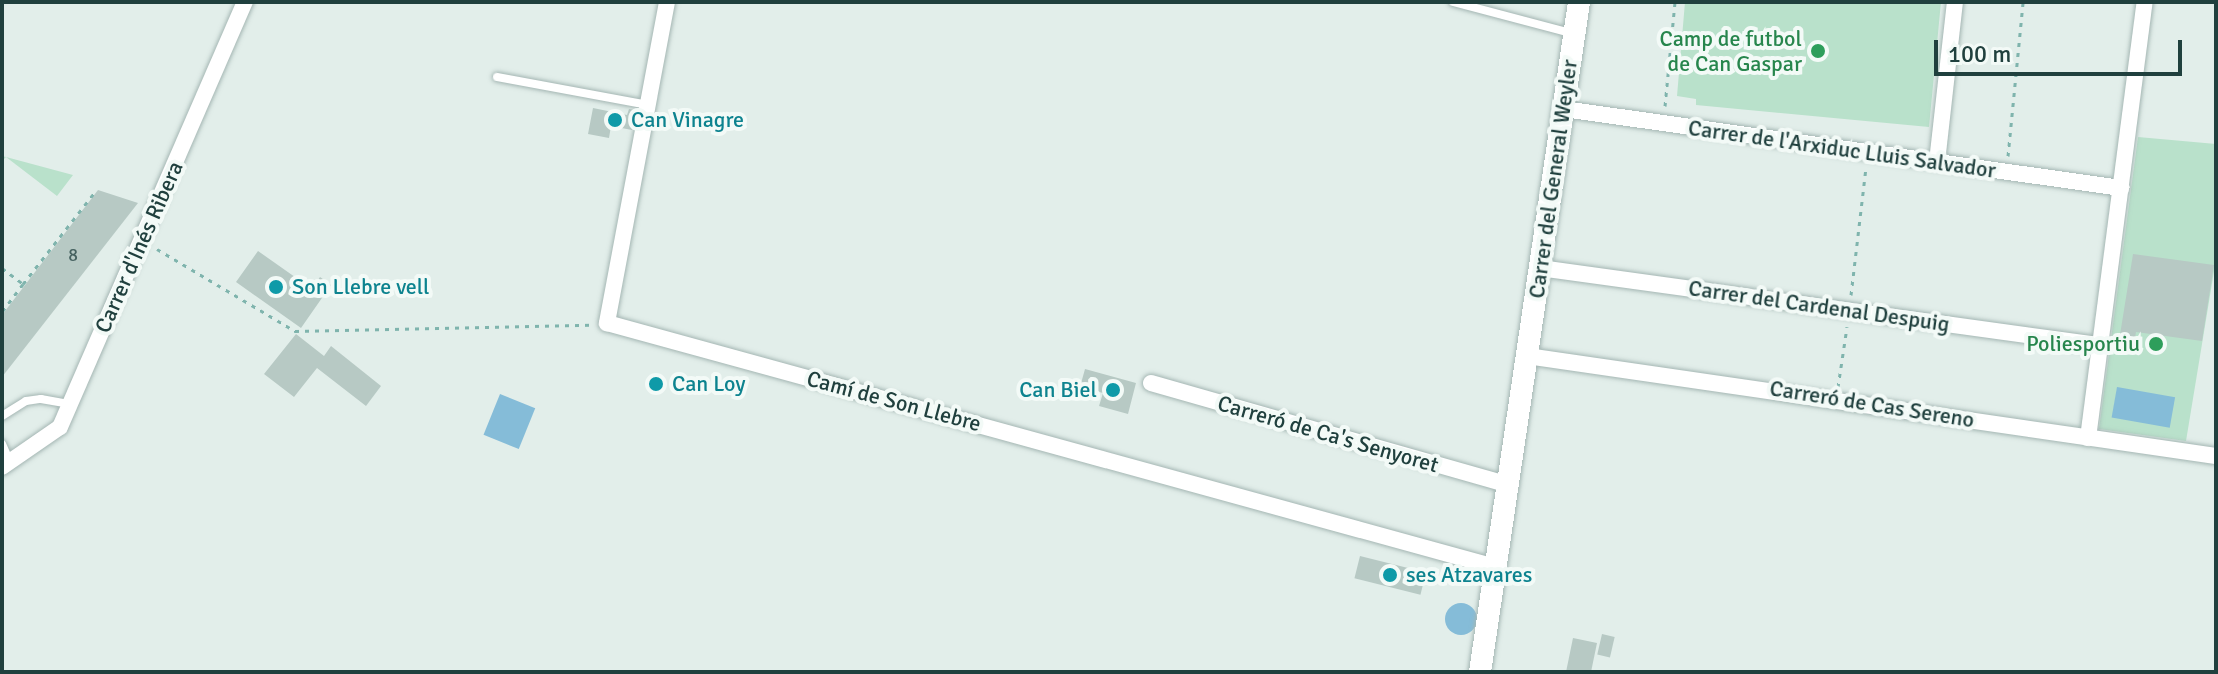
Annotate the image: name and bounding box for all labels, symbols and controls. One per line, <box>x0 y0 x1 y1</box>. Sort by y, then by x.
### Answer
scale bar <box>1938 24 2186 74</box>
place label: Camp de futbol de Can Gaspar <box>1660 25 1802 76</box>
text: 100 m <box>1948 39 2011 69</box>
marker: Camp de futbol de Can Gaspar <box>1809 42 1827 60</box>
street label: Carrer del General Weyler <box>1523 58 1583 300</box>
place label: Can Vinagre <box>631 107 744 133</box>
marker: Can Vinagre <box>606 111 624 129</box>
street label: Carrer de l'Arxiduc Lluis Salvador <box>1687 114 1997 184</box>
street label: Carrer d'Inés Ribera <box>89 157 189 337</box>
house number: 8 <box>68 244 78 266</box>
place label: Son Llebre vell <box>292 274 430 300</box>
street label: Carrer del Cardenal Despuig <box>1687 275 1951 337</box>
marker: Son Llebre vell <box>267 278 285 296</box>
place label: Poliesportiu <box>2026 331 2140 357</box>
marker: Poliesportiu <box>2147 335 2165 353</box>
street label: Camí de Son Llebre <box>804 365 984 437</box>
place label: Can Loy <box>672 371 745 397</box>
marker: Can Loy <box>647 375 665 393</box>
street label: Carreró de Cas Sereno <box>1768 375 1976 433</box>
place label: Can Biel <box>1019 377 1097 403</box>
marker: Can Biel <box>1104 381 1122 399</box>
street label: Carreró de Ca's Senyoret <box>1215 390 1441 478</box>
place label: ses Atzavares <box>1406 562 1532 588</box>
marker: ses Atzavares <box>1381 566 1399 584</box>

